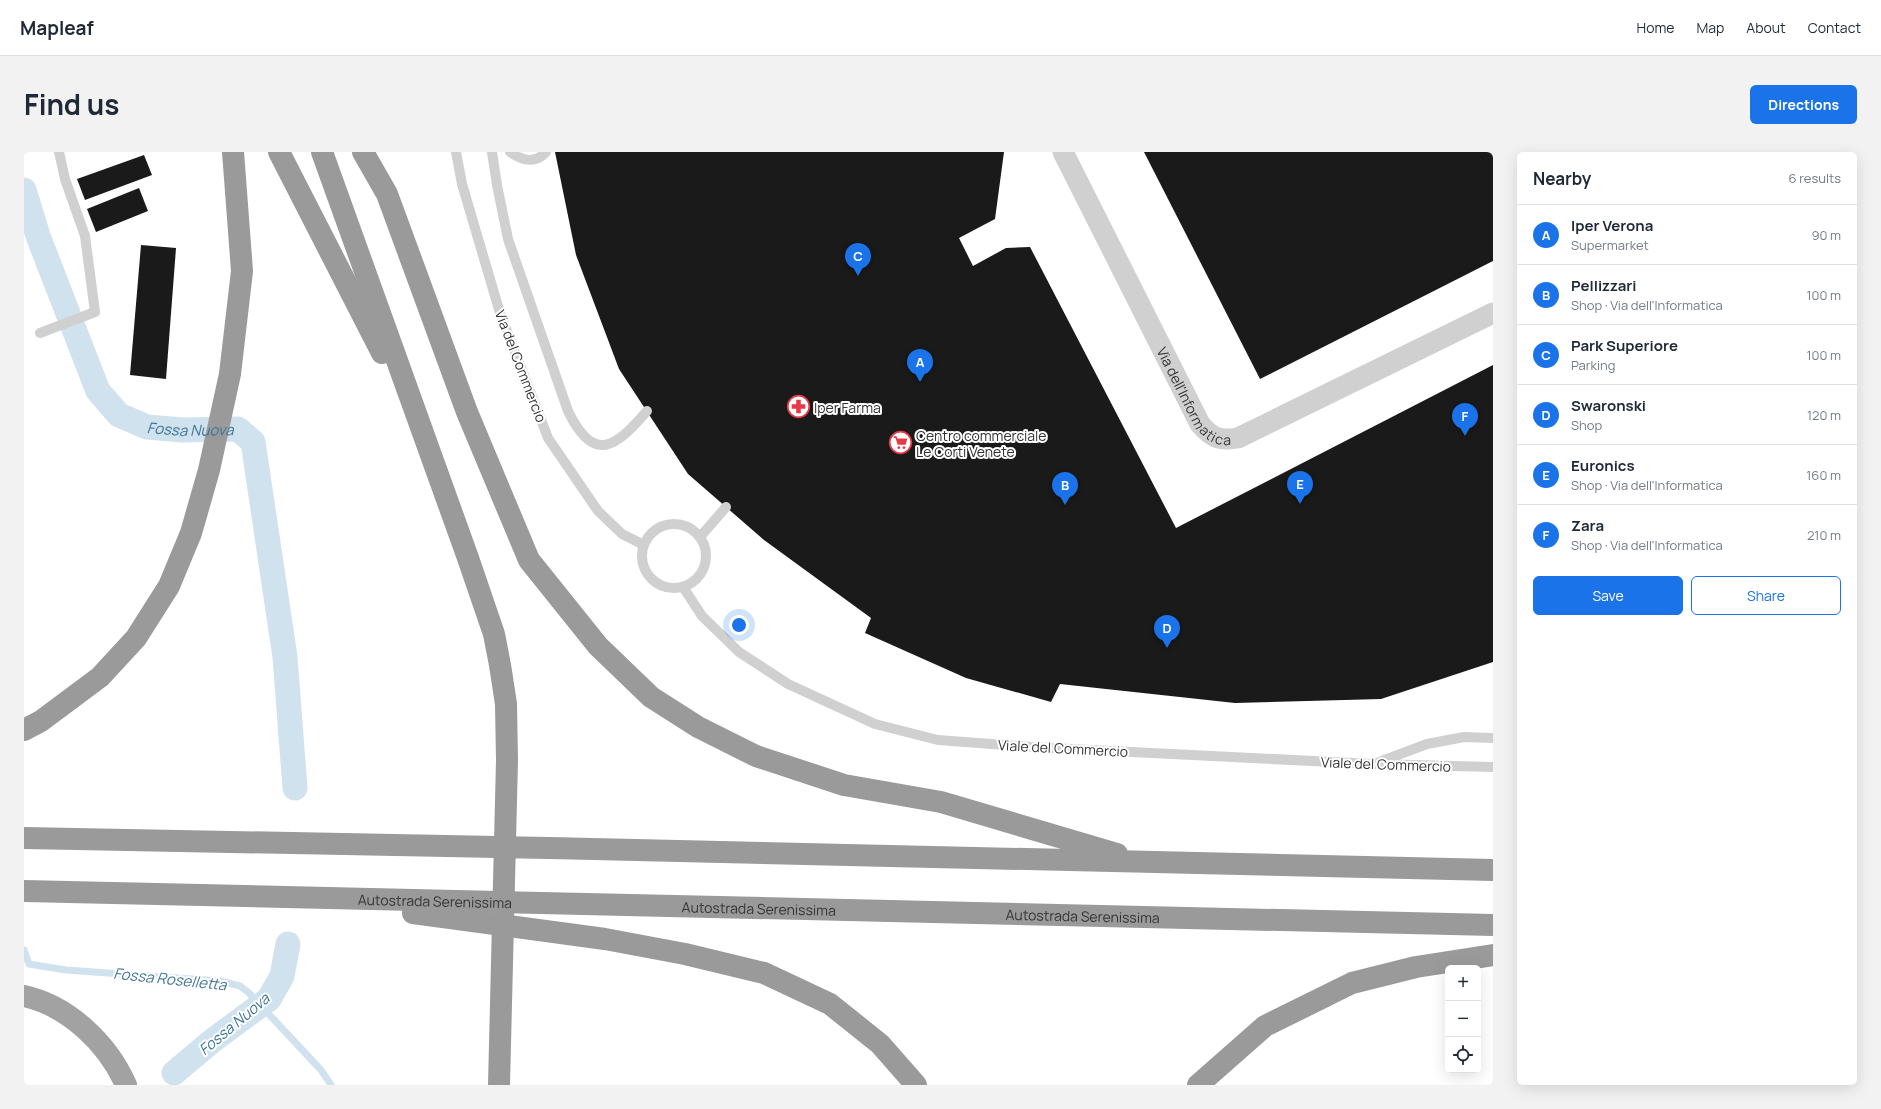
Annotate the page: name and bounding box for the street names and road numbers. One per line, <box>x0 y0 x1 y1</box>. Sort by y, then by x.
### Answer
street label: Via del Commercio <box>491 307 551 425</box>
street label: Via dell'Informatica <box>1153 344 1231 449</box>
street label: Viale del Commercio <box>997 735 1129 761</box>
street label: Viale del Commercio <box>1321 752 1451 776</box>
street label: Autostrada Serenissima <box>358 889 512 912</box>
street label: Autostrada Serenissima <box>682 897 836 919</box>
street label: Autostrada Serenissima <box>1005 904 1160 927</box>

